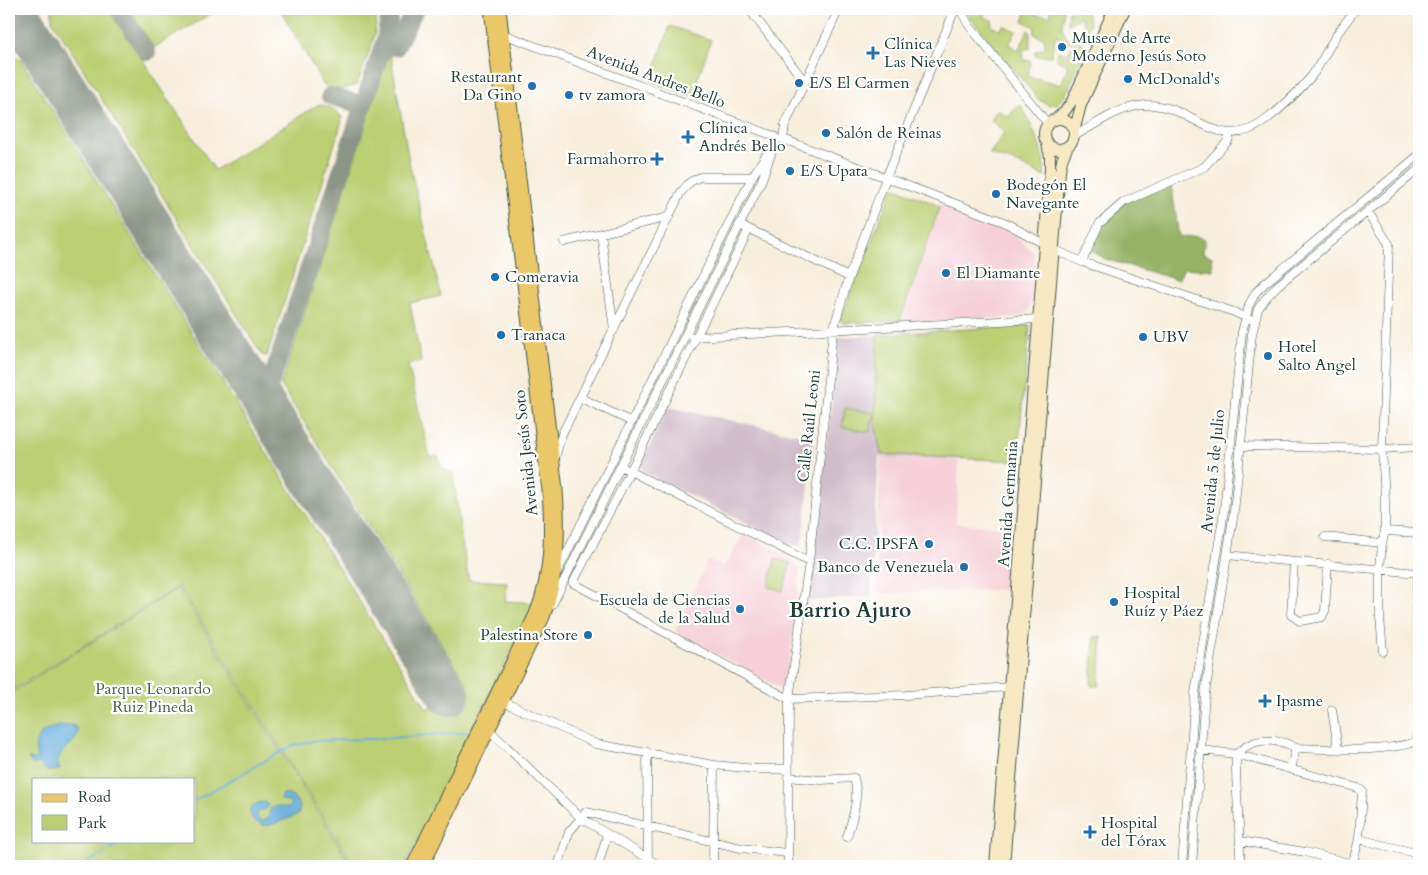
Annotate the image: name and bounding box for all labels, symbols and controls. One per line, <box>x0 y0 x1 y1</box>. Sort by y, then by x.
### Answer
place label: Museo de Arte Moderno Jesús Soto <box>1072 27 1207 67</box>
place label: Clínica Las Nieves <box>884 33 956 73</box>
street label: Avenida Andres Bello <box>584 40 729 114</box>
marker: Museo de Arte Moderno Jesús Soto <box>1056 41 1068 53</box>
marker: Clínica Las Nieves <box>866 46 880 60</box>
place label: Restaurant Da Gino <box>451 66 522 106</box>
place label: McDonald's <box>1138 68 1220 90</box>
place label: E/S El Carmen <box>809 72 910 94</box>
marker: McDonald's <box>1122 73 1134 85</box>
marker: E/S El Carmen <box>793 77 805 89</box>
marker: Restaurant Da Gino <box>526 80 538 92</box>
place label: tv zamora <box>579 84 646 106</box>
marker: tv zamora <box>563 89 575 101</box>
place label: Clínica Andrés Bello <box>699 117 786 157</box>
place label: Salón de Reinas <box>836 122 941 144</box>
marker: Salón de Reinas <box>820 127 832 139</box>
marker: Clínica Andrés Bello <box>681 130 695 144</box>
place label: Farmahorro <box>567 148 647 170</box>
marker: Farmahorro <box>651 153 663 165</box>
place label: E/S Upata <box>800 160 868 182</box>
marker: E/S Upata <box>784 165 796 177</box>
place label: Bodegón El Navegante <box>1006 174 1086 214</box>
marker: Bodegón El Navegante <box>990 188 1002 200</box>
place label: El Diamante <box>956 262 1041 284</box>
place label: Comeravia <box>505 266 579 288</box>
marker: El Diamante <box>940 267 952 279</box>
marker: Comeravia <box>489 271 501 283</box>
place label: Tranaca <box>511 324 566 346</box>
place label: UBV <box>1153 326 1189 348</box>
marker: Tranaca <box>495 329 507 341</box>
marker: UBV <box>1137 331 1149 343</box>
place label: Hotel Salto Angel <box>1278 336 1356 376</box>
marker: Hotel Salto Angel <box>1262 350 1274 362</box>
street label: Calle Raúl Leoni <box>792 368 826 483</box>
street label: Avenida Jesús Soto <box>508 388 544 517</box>
street label: Avenida 5 de Julio <box>1196 408 1230 534</box>
street label: Avenida Germania <box>993 440 1023 568</box>
place label: C.C. IPSFA <box>839 533 920 555</box>
marker: C.C. IPSFA <box>923 538 935 550</box>
place label: Banco de Venezuela <box>817 556 954 578</box>
marker: Banco de Venezuela <box>958 561 970 573</box>
place label: Hospital Ruíz y Páez <box>1124 582 1203 622</box>
place label: Escuela de Ciencias de la Salud <box>599 589 730 629</box>
district label: Barrio Ajuro <box>789 596 911 625</box>
marker: Hospital Ruíz y Páez <box>1108 596 1120 608</box>
marker: Escuela de Ciencias de la Salud <box>734 603 746 615</box>
place label: Palestina Store <box>480 624 578 646</box>
marker: Palestina Store <box>582 629 594 641</box>
park label: Parque Leonardo Ruiz Pineda <box>95 678 211 718</box>
place label: Ipasme <box>1276 690 1323 712</box>
marker: Ipasme <box>1258 694 1272 708</box>
legend <box>32 778 195 842</box>
text: Road <box>78 787 111 807</box>
place label: Hospital del Tórax <box>1101 812 1166 852</box>
text: Park <box>78 813 107 833</box>
marker: Hospital del Tórax <box>1083 825 1097 839</box>

